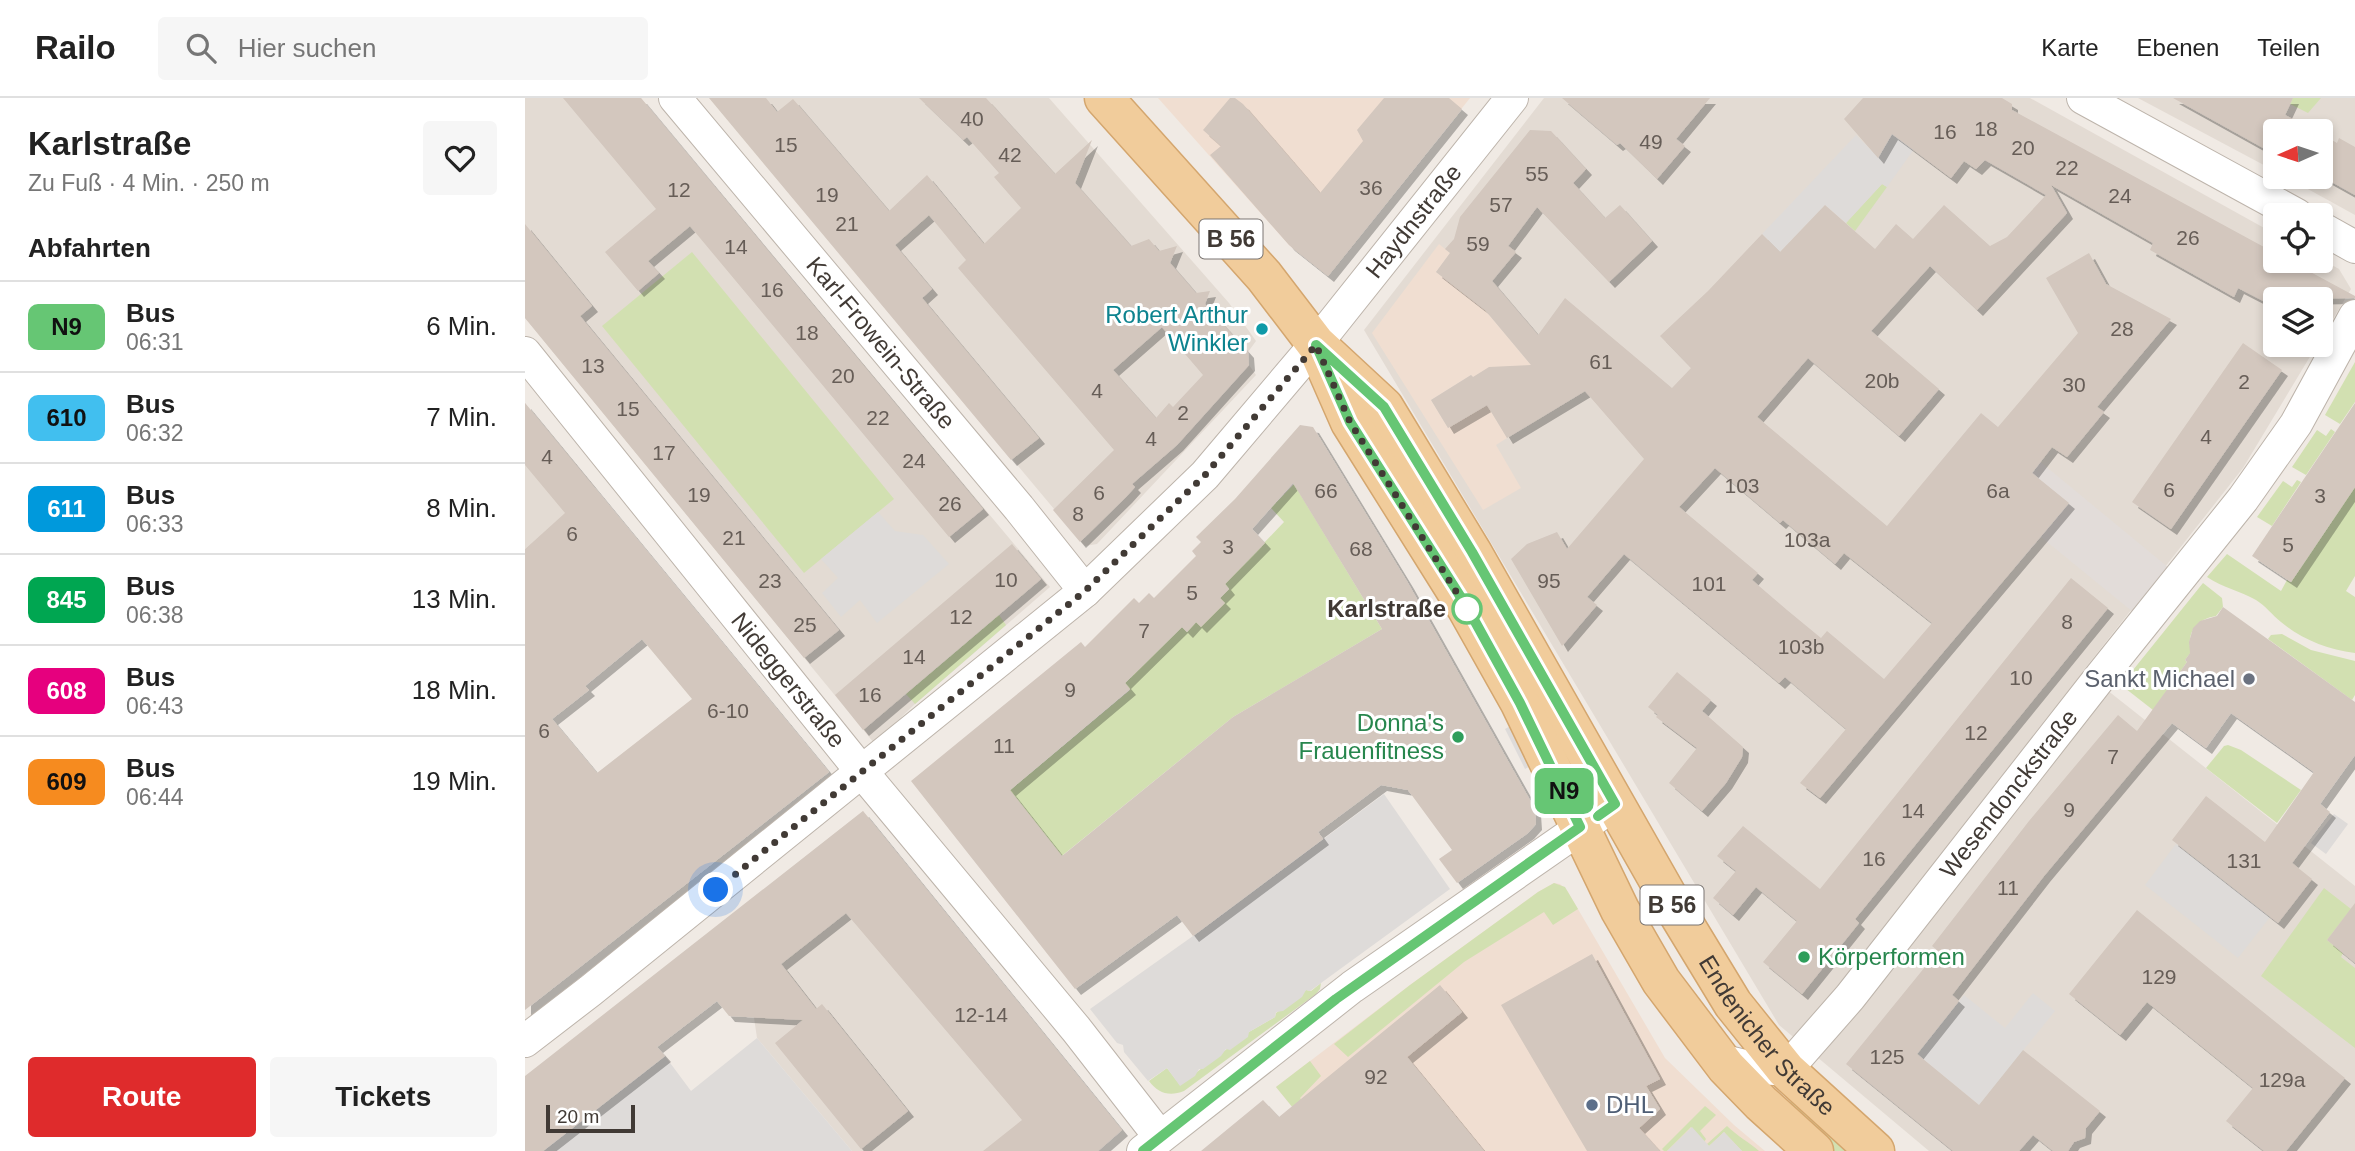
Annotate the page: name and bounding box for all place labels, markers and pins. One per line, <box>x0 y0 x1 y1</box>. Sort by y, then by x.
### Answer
place label: Robert Arthur Winkler <box>1105 301 1248 356</box>
marker: Robert Arthur Winkler <box>1254 321 1270 337</box>
marker: Karlstraße <box>1452 594 1482 624</box>
place label: Karlstraße <box>1327 595 1446 622</box>
place label: Sankt Michael <box>2084 665 2235 692</box>
marker: Sankt Michael <box>2241 671 2257 687</box>
place label: Donna's Frauenfitness <box>1299 709 1444 764</box>
marker: Donna's Frauenfitness <box>1450 729 1466 745</box>
place label: Körperformen <box>1818 943 1965 970</box>
marker: Körperformen <box>1796 949 1812 965</box>
place label: DHL <box>1606 1091 1654 1118</box>
marker: DHL <box>1584 1097 1600 1113</box>

